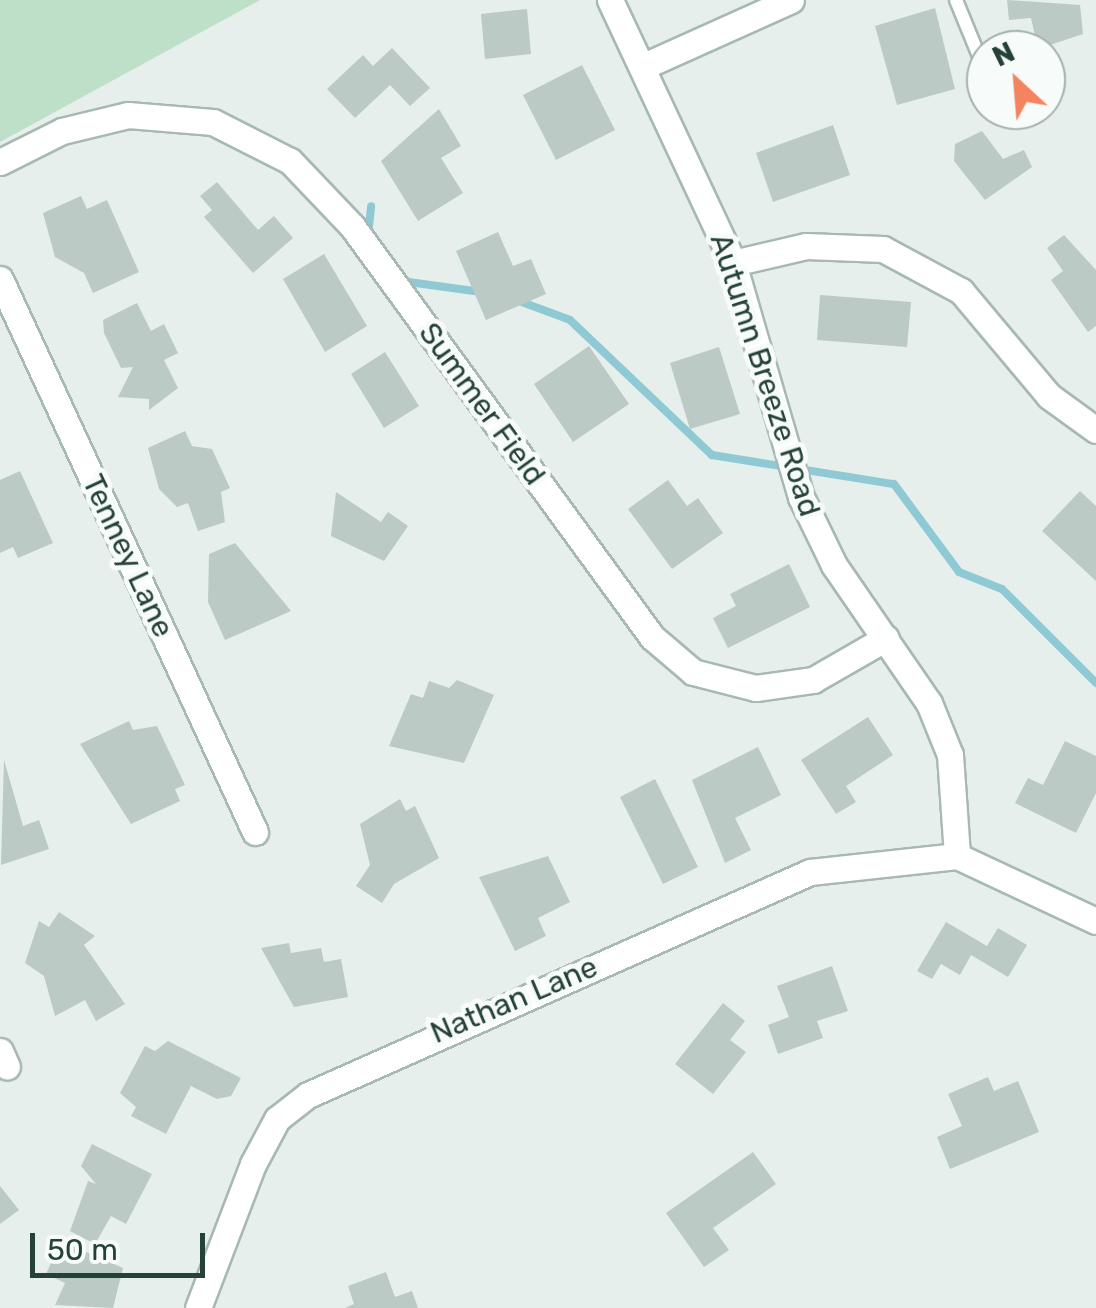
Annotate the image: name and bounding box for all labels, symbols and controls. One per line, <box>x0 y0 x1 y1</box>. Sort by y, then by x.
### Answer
north arrow <box>966 30 1066 130</box>
text: N <box>987 35 1020 74</box>
street label: Autumn Breeze Road <box>702 229 828 521</box>
street label: Summer Field <box>411 316 553 492</box>
street label: Tenney Lane <box>74 469 182 643</box>
street label: Nathan Lane <box>425 949 603 1051</box>
scale bar <box>35 1213 210 1275</box>
text: 50 m <box>47 1232 118 1268</box>

